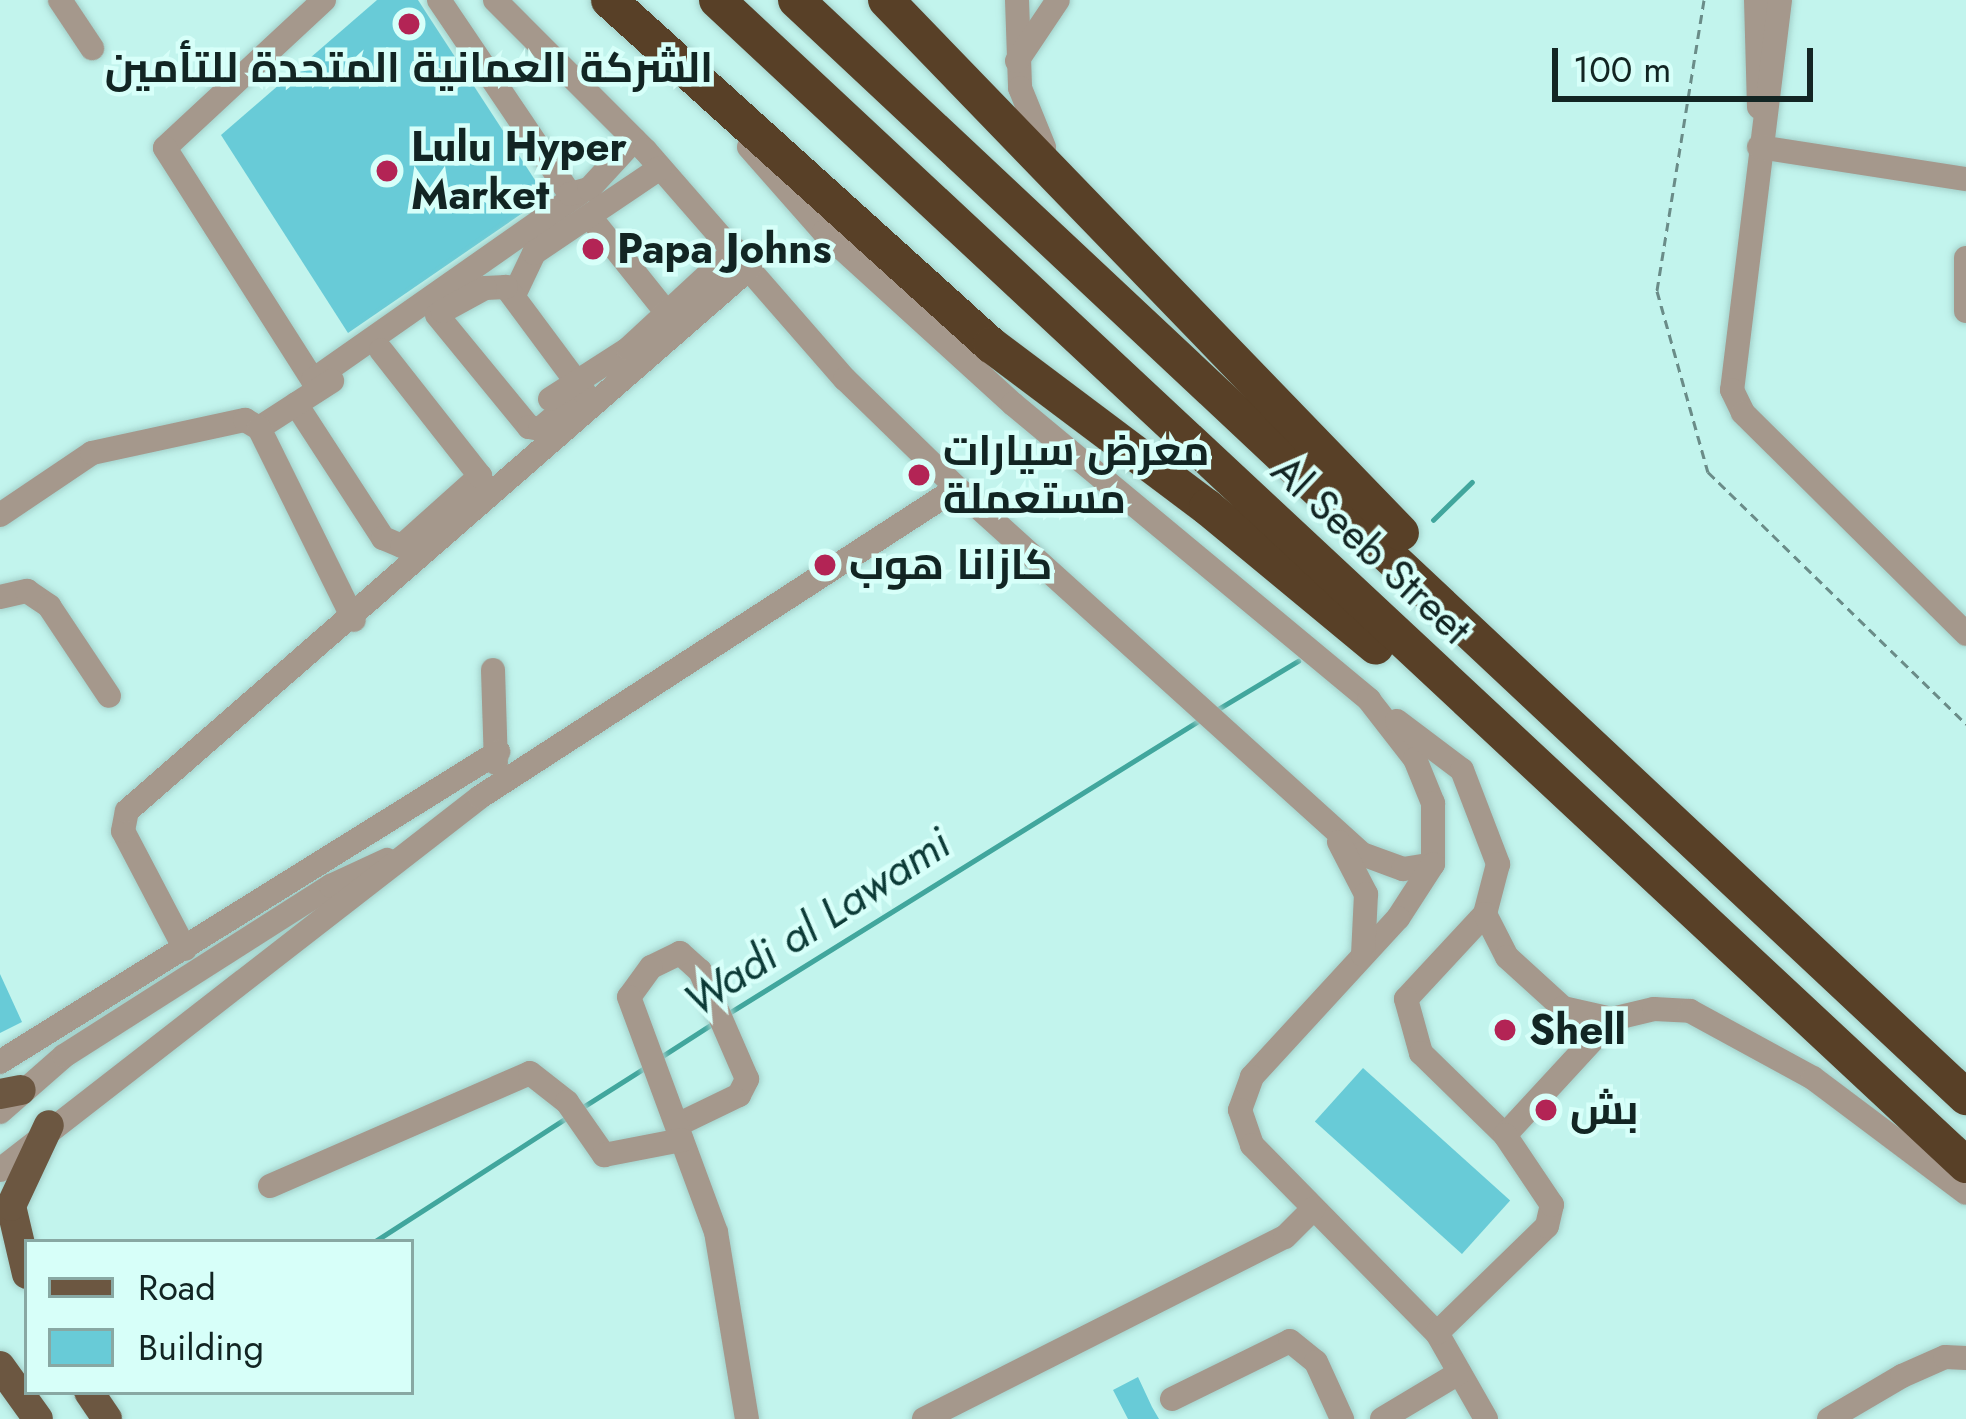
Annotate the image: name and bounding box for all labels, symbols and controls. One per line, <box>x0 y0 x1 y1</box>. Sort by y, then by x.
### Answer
marker: الشركة العمانية المتحدة للتأمين <box>396 11 422 37</box>
scale bar <box>1558 24 1819 98</box>
place label: الشركة العمانية المتحدة للتأمين <box>105 43 713 93</box>
text: 100 m <box>1573 43 1671 95</box>
place label: Lulu Hyper Market <box>411 122 627 220</box>
marker: Lulu Hyper Market <box>374 158 400 184</box>
place label: Papa Johns <box>617 224 832 274</box>
marker: Papa Johns <box>580 236 606 262</box>
place label: معرض سيارات مستعملة <box>943 426 1209 524</box>
street label: Al Seeb Street <box>1261 445 1481 655</box>
marker: معرض سيارات مستعملة <box>906 462 932 488</box>
place label: كازانا هوب <box>849 540 1052 590</box>
marker: كازانا هوب <box>812 552 838 578</box>
water label: Wadi al Lawami <box>674 816 960 1028</box>
place label: Shell <box>1529 1005 1626 1055</box>
marker: Shell <box>1492 1017 1518 1043</box>
place label: بش <box>1570 1085 1639 1135</box>
marker: بش <box>1533 1097 1559 1123</box>
legend <box>24 1239 414 1395</box>
text: Road <box>138 1261 216 1313</box>
text: Building <box>138 1321 264 1373</box>

